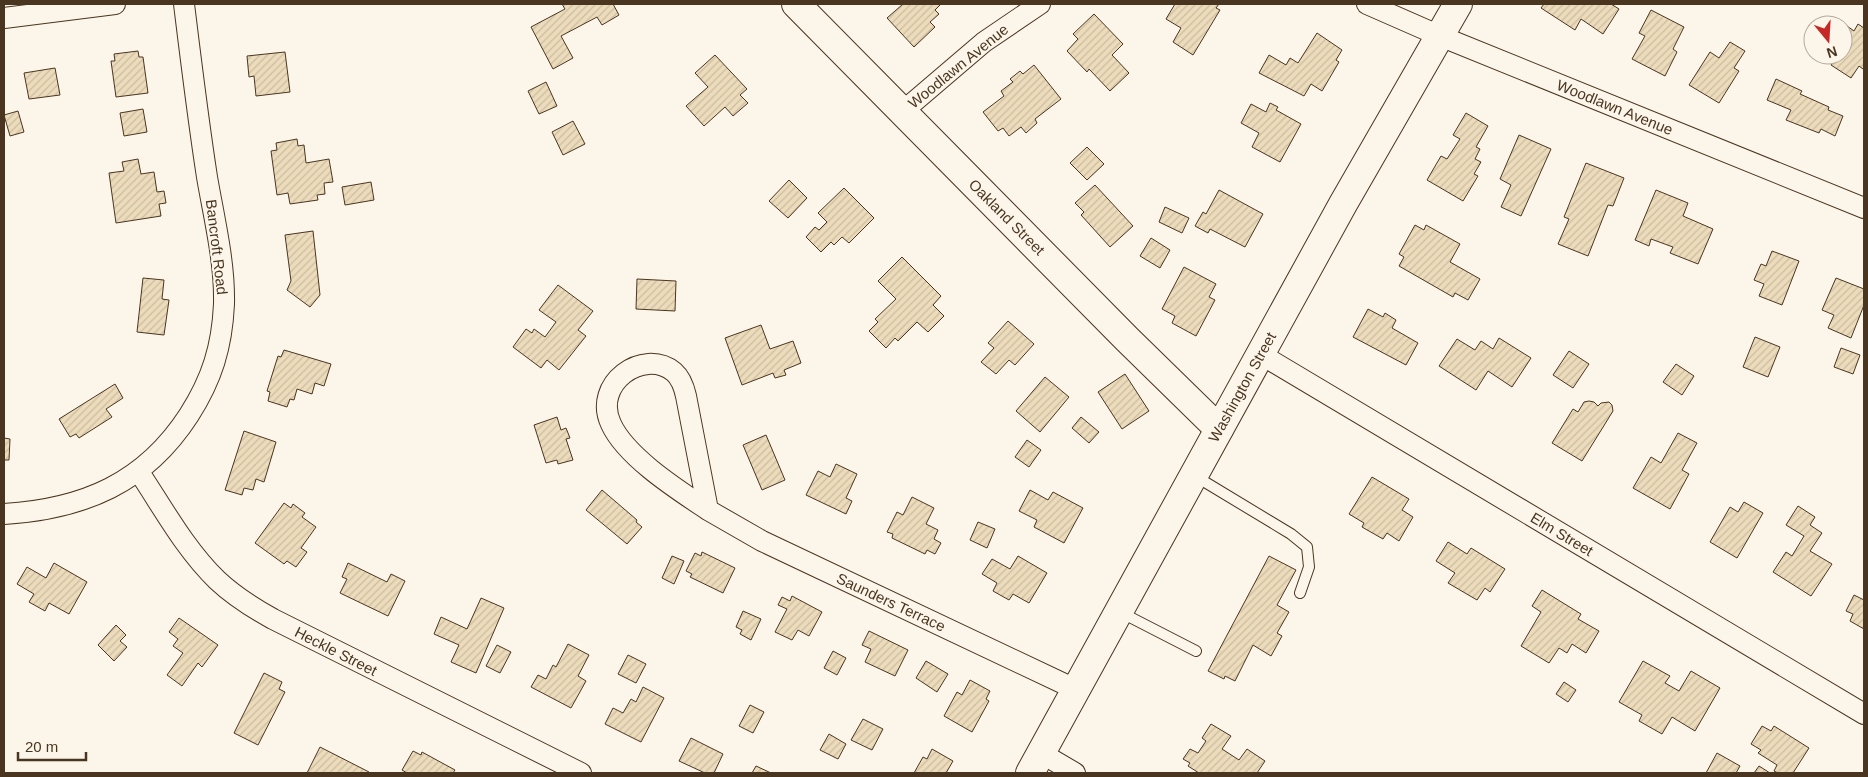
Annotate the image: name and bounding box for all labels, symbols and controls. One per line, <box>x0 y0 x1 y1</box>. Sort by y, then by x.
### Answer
north arrow <box>1803 15 1853 65</box>
street label: Woodlawn Avenue <box>905 20 1011 112</box>
text: N <box>1825 43 1839 62</box>
street label: Woodlawn Avenue <box>1554 76 1676 138</box>
street label: Oakland Street <box>966 176 1049 259</box>
street label: Bancroft Road <box>203 198 231 296</box>
street label: Washington Street <box>1205 328 1280 445</box>
street label: Elm Street <box>1528 509 1597 560</box>
street label: Saunders Terrace <box>834 569 948 635</box>
street label: Heckle Street <box>292 623 381 679</box>
scale bar <box>18 730 85 762</box>
text: 20 m <box>25 738 58 755</box>

